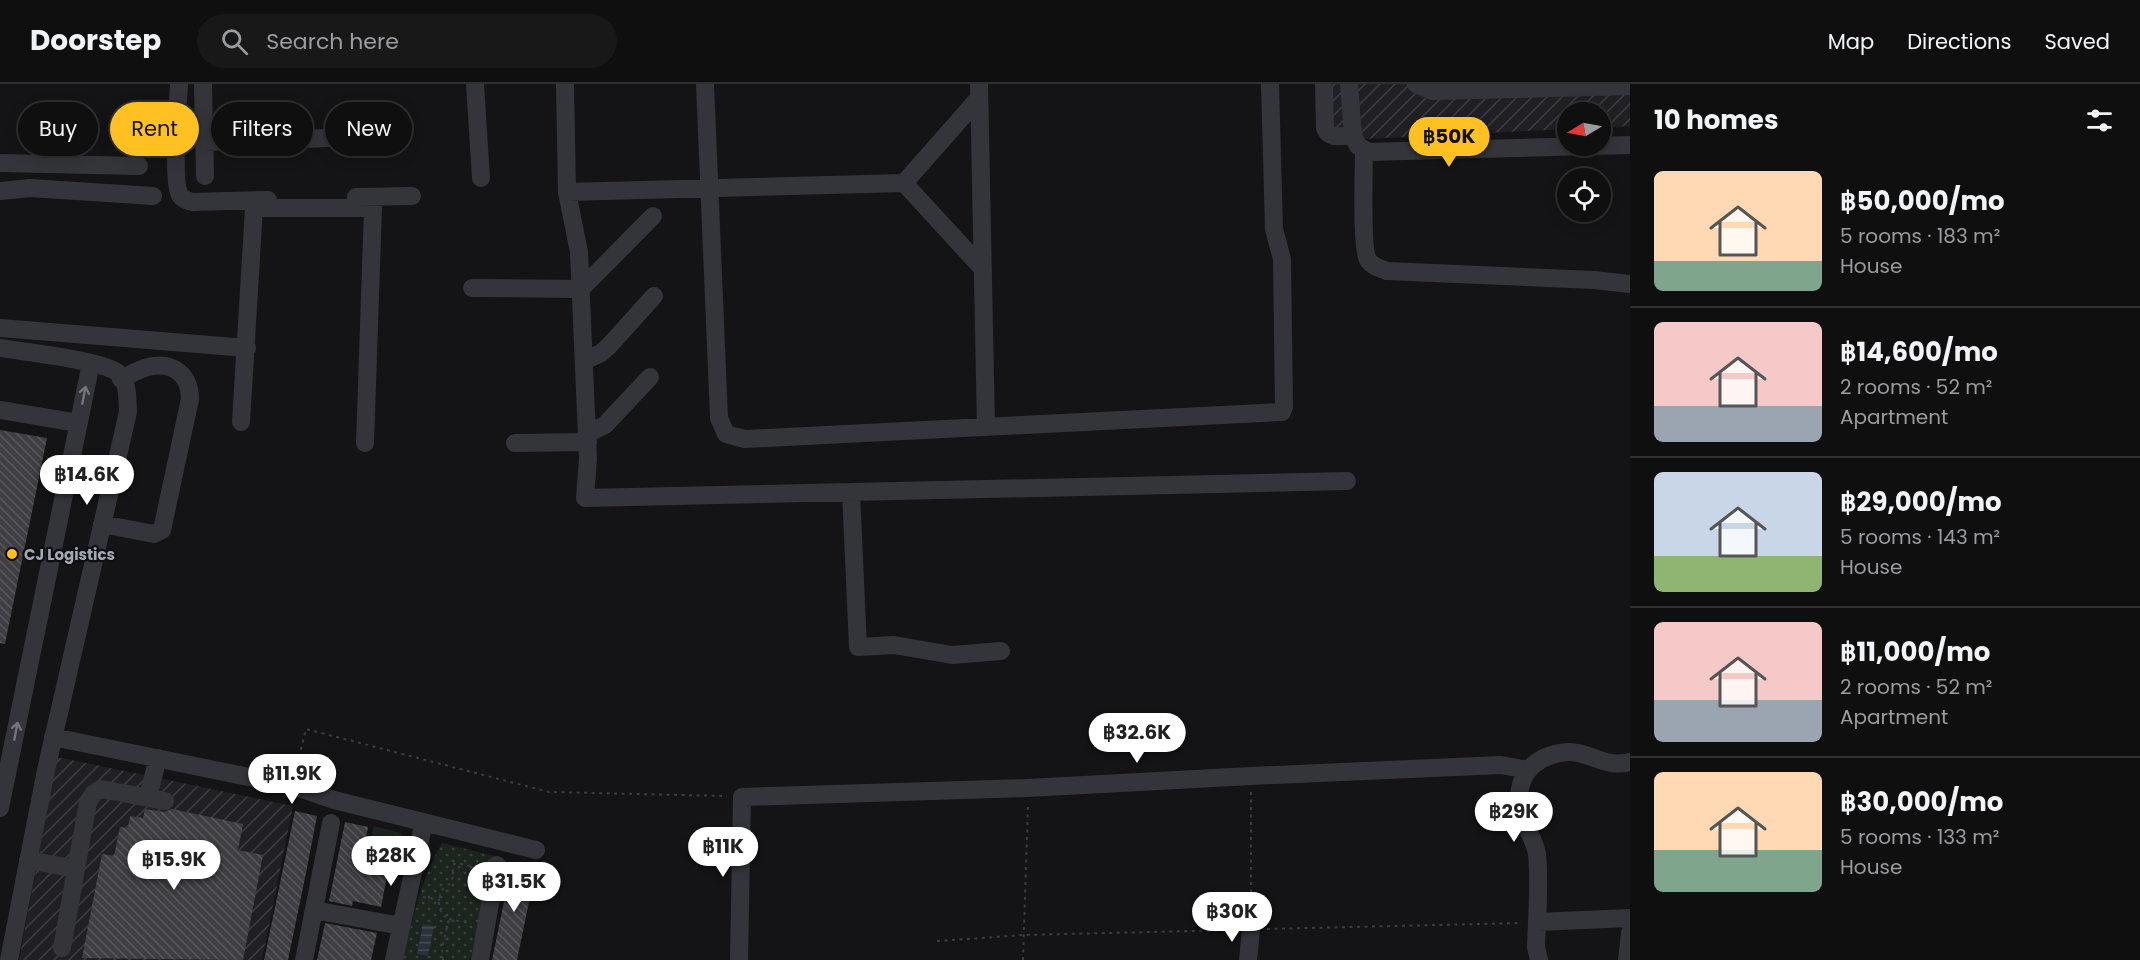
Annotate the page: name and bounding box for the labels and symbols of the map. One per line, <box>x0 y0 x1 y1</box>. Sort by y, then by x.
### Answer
north arrow <box>1557 102 1611 156</box>
pin: ฿50K <box>1413 117 1485 168</box>
one-way arrow <box>79 386 90 406</box>
pin: ฿14.6K <box>38 455 136 506</box>
place label: CJ Logistics <box>24 544 115 565</box>
marker: CJ Logistics <box>5 547 19 561</box>
pin: ฿32.6K <box>1088 713 1186 764</box>
one-way arrow <box>11 721 22 741</box>
pin: ฿11.9K <box>243 754 341 805</box>
pin: ฿29K <box>1478 792 1550 843</box>
pin: ฿11K <box>687 827 759 878</box>
pin: ฿28K <box>355 836 427 887</box>
pin: ฿15.9K <box>125 840 223 891</box>
pin: ฿31.5K <box>465 862 563 913</box>
pin: ฿30K <box>1196 892 1268 943</box>

